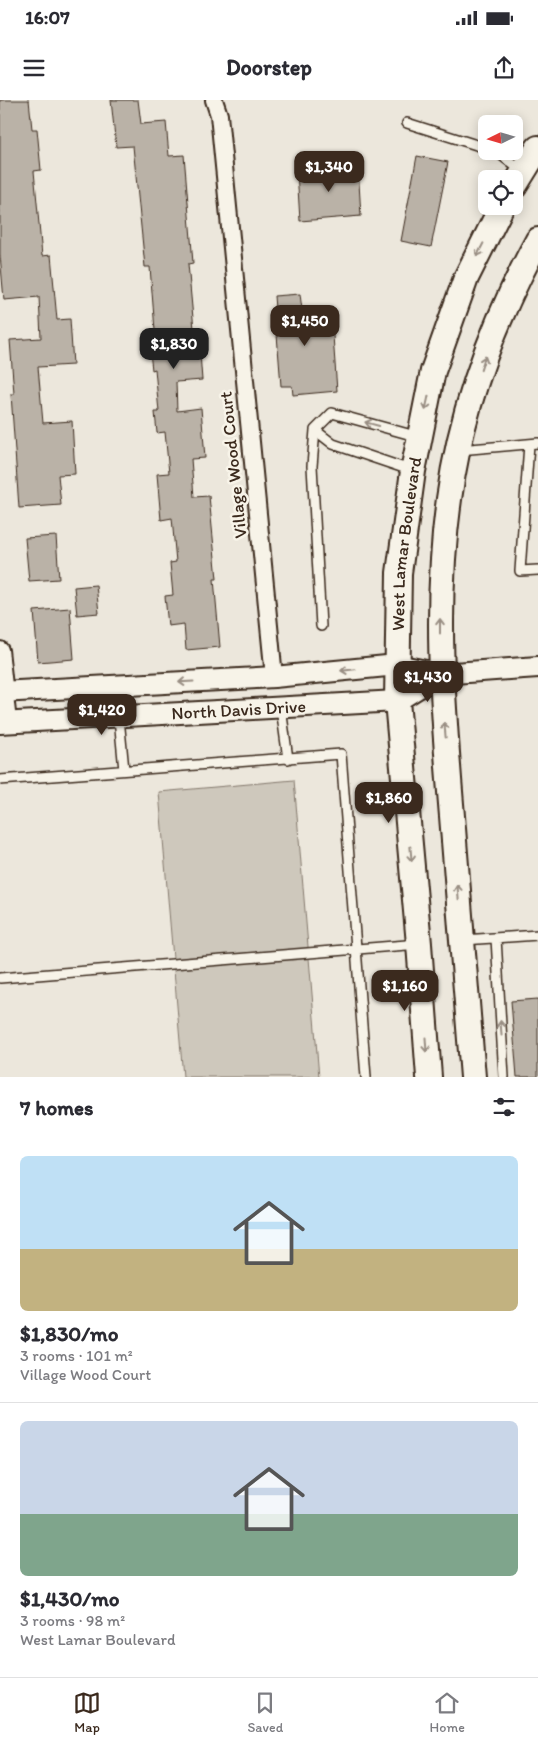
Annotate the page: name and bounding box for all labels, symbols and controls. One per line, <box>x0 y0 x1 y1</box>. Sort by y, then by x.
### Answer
text: 16:07 <box>25 6 70 29</box>
icon: menu <box>20 54 48 82</box>
text: Doorstep <box>226 54 312 81</box>
icon: share <box>490 54 518 82</box>
north arrow <box>478 115 522 160</box>
map controls <box>478 115 523 215</box>
pin: $1,340 <box>288 151 370 193</box>
text: $1,340 <box>305 157 353 176</box>
button: locate <box>478 170 523 215</box>
one-way arrow <box>475 242 485 257</box>
pin: $1,450 <box>264 304 346 347</box>
text: $1,450 <box>281 311 329 330</box>
pin: $1,830 <box>133 328 215 370</box>
text: $1,830 <box>151 334 197 353</box>
one-way arrow <box>479 356 488 371</box>
street label: Village Wood Court <box>214 390 252 540</box>
one-way arrow <box>422 394 431 410</box>
one-way arrow <box>365 419 381 428</box>
street label: West Lamar Boulevard <box>387 455 427 631</box>
one-way arrow <box>435 618 445 634</box>
pin: $1,430 <box>387 660 469 703</box>
one-way arrow <box>340 665 356 675</box>
text: $1,430 <box>404 667 452 686</box>
one-way arrow <box>178 678 194 687</box>
pin: $1,420 <box>61 694 143 736</box>
street label: North Davis Drive <box>171 695 307 724</box>
text: $1,420 <box>78 700 126 719</box>
one-way arrow <box>440 722 449 738</box>
pin: $1,860 <box>348 782 430 824</box>
text: $1,860 <box>366 788 412 807</box>
one-way arrow <box>406 846 416 862</box>
one-way arrow <box>453 884 463 900</box>
pin: $1,160 <box>364 970 446 1012</box>
text: $1,160 <box>382 976 428 995</box>
one-way arrow <box>496 1021 506 1037</box>
one-way arrow <box>422 1036 431 1052</box>
icon: filters <box>490 1093 518 1121</box>
text: 7 homes <box>20 1095 94 1120</box>
icon: home <box>224 1188 314 1278</box>
text: $1,830/mo <box>20 1321 118 1346</box>
text: 3 rooms · 101 m² <box>20 1346 133 1365</box>
text: Village Wood Court <box>20 1365 151 1384</box>
icon: home <box>224 1454 314 1544</box>
text: $1,430/mo <box>20 1586 120 1611</box>
text: 3 rooms · 98 m² <box>20 1611 125 1630</box>
text: West Lamar Boulevard <box>20 1630 175 1649</box>
tab: Map <box>73 1689 101 1736</box>
tab: Saved <box>247 1689 283 1736</box>
tab: Home <box>430 1689 465 1736</box>

